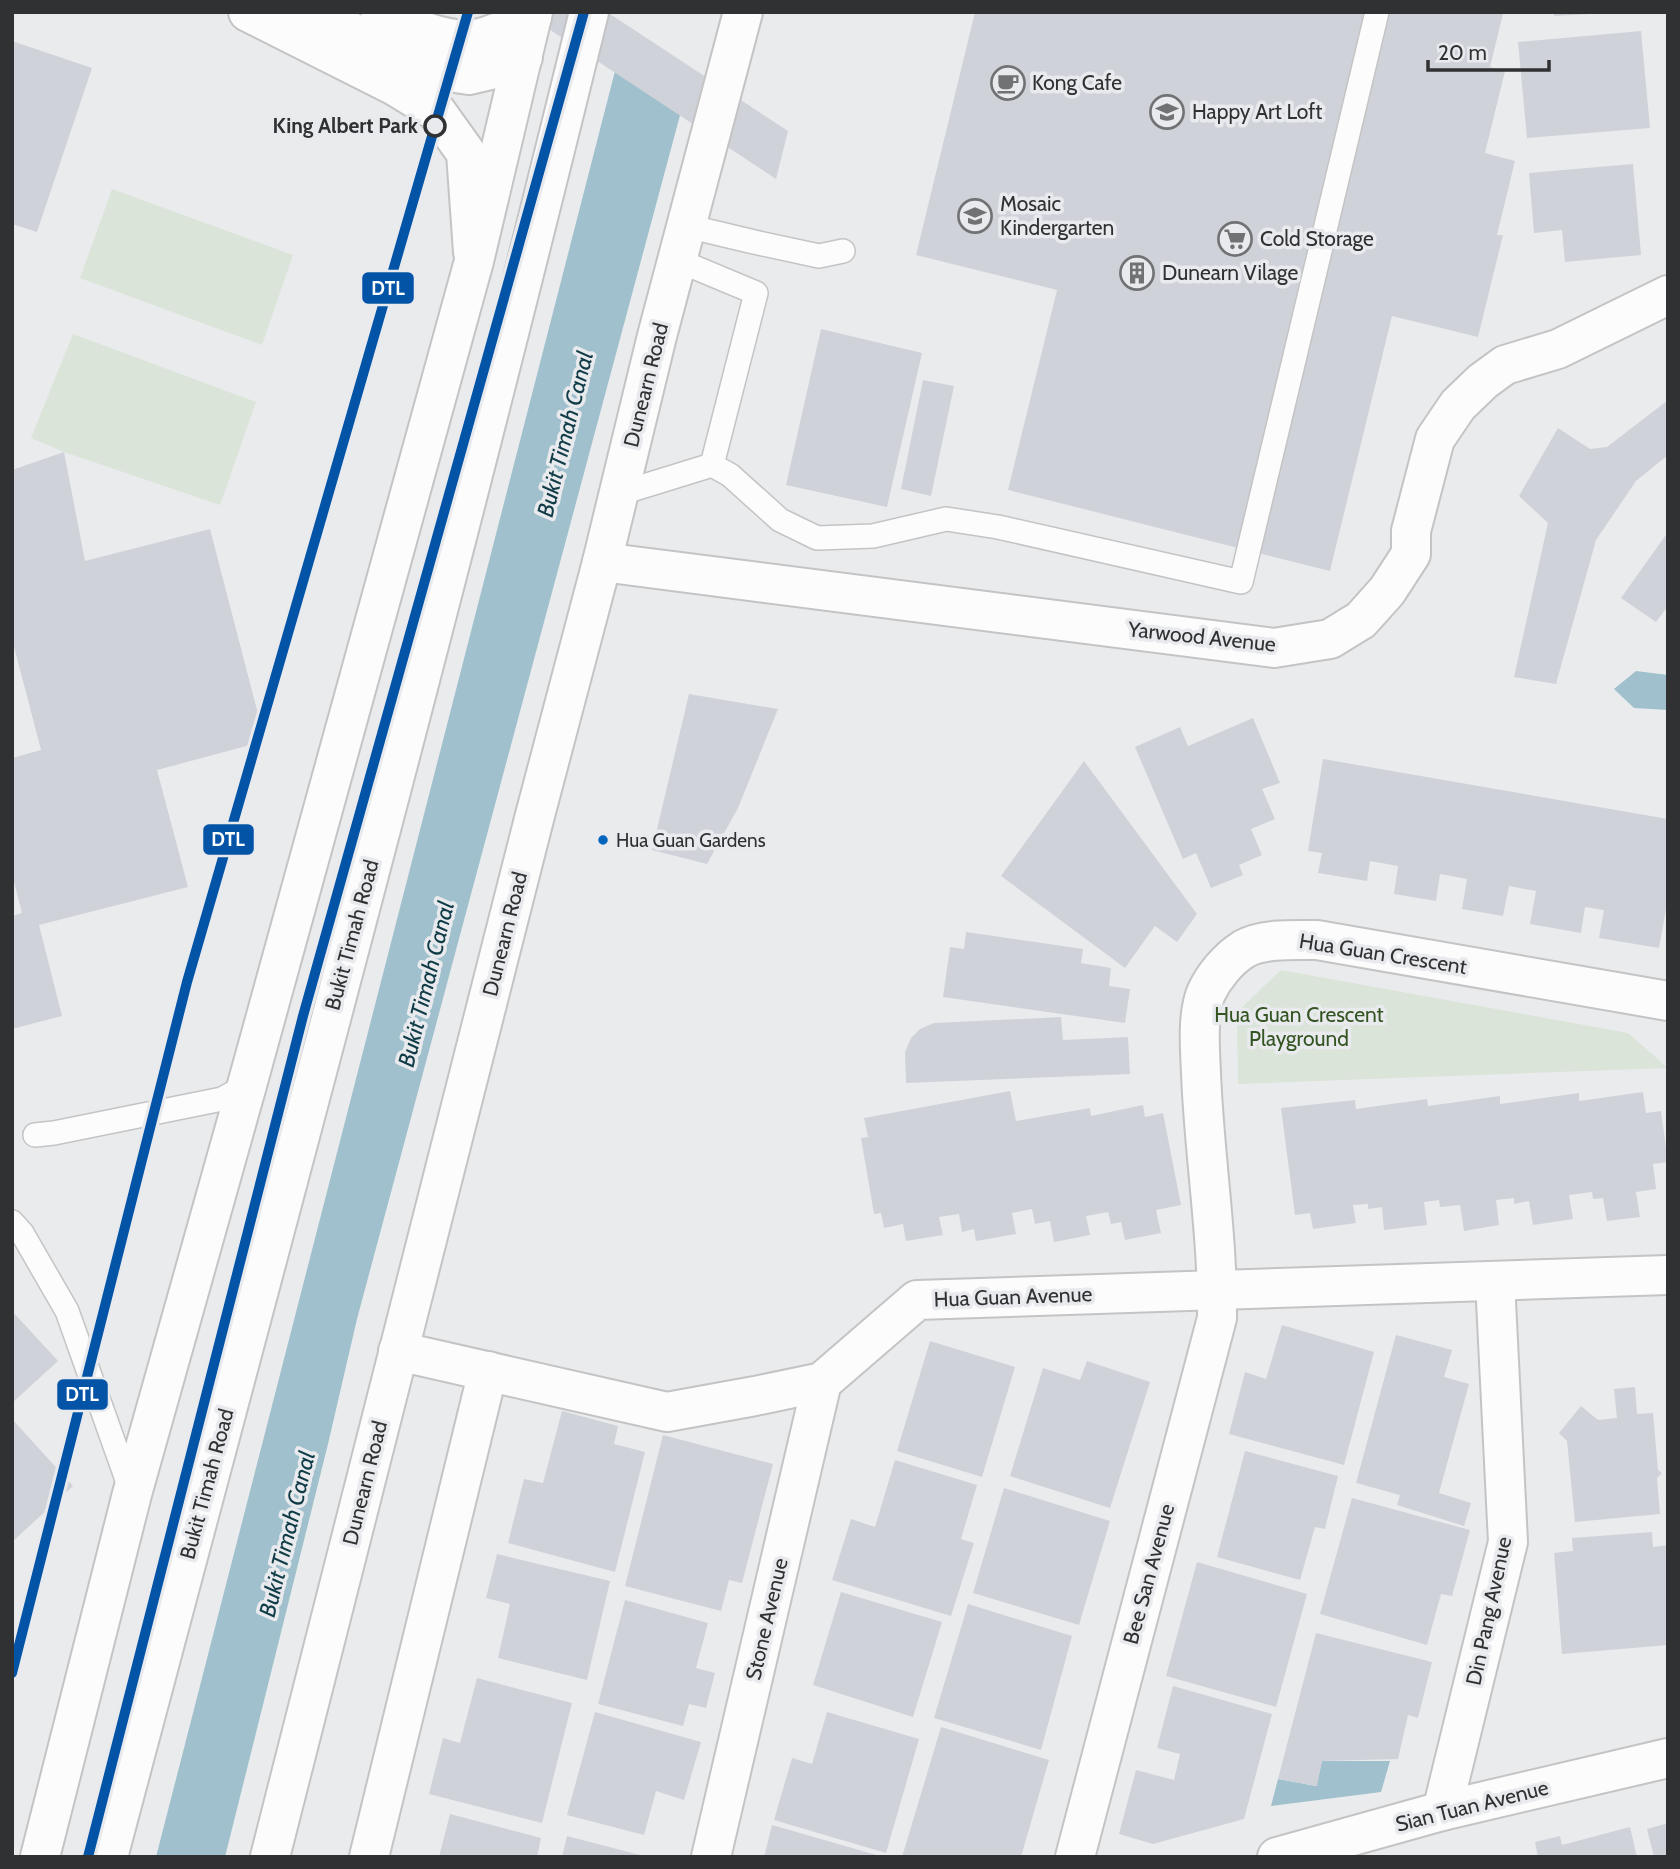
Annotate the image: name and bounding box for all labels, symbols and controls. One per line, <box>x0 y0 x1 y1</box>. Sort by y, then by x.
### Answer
scale bar <box>1428 28 1549 72</box>
text: 20 m <box>1438 40 1487 65</box>
cafe icon: Kong Cafe <box>989 64 1027 102</box>
place label: Kong Cafe <box>1032 70 1122 95</box>
school or university icon: Happy Art Loft <box>1148 93 1186 131</box>
place label: Happy Art Loft <box>1192 99 1322 124</box>
place label: King Albert Park <box>272 113 419 138</box>
marker: King Albert Park <box>424 115 446 137</box>
place label: Mosaic Kindergarten <box>1000 191 1114 240</box>
school or university icon: Mosaic Kindergarten <box>956 197 994 235</box>
supermarket icon: Cold Storage <box>1216 220 1254 258</box>
place label: Cold Storage <box>1260 226 1374 251</box>
building icon: Dunearn Vilage <box>1118 254 1156 292</box>
place label: Dunearn Vilage <box>1162 260 1298 285</box>
line badge: DTL <box>361 271 415 305</box>
text: DTL <box>371 277 405 300</box>
street label: Dunearn Road <box>618 320 673 450</box>
water label: Bukit Timah Canal <box>531 348 599 520</box>
street label: Yarwood Avenue <box>1126 616 1277 657</box>
line badge: DTL <box>202 823 255 856</box>
text: DTL <box>211 828 245 851</box>
place label: Hua Guan Gardens <box>616 829 766 852</box>
marker: Hua Guan Gardens <box>596 833 610 847</box>
street label: Bukit Timah Road <box>319 857 384 1013</box>
street label: Dunearn Road <box>477 869 532 999</box>
water label: Bukit Timah Canal <box>392 898 460 1070</box>
street label: Hua Guan Crescent <box>1298 928 1469 979</box>
park label: Hua Guan Crescent Playground <box>1214 1002 1384 1051</box>
street label: Hua Guan Avenue <box>933 1281 1093 1312</box>
line badge: DTL <box>56 1378 109 1411</box>
text: DTL <box>65 1383 99 1406</box>
street label: Bukit Timah Road <box>174 1406 239 1562</box>
street label: Dunearn Road <box>337 1418 392 1548</box>
water label: Bukit Timah Canal <box>253 1448 321 1620</box>
street label: Bee San Avenue <box>1118 1501 1179 1647</box>
street label: Din Pang Avenue <box>1461 1534 1517 1688</box>
street label: Stone Avenue <box>740 1555 793 1682</box>
street label: Sian Tuan Avenue <box>1393 1774 1551 1837</box>

